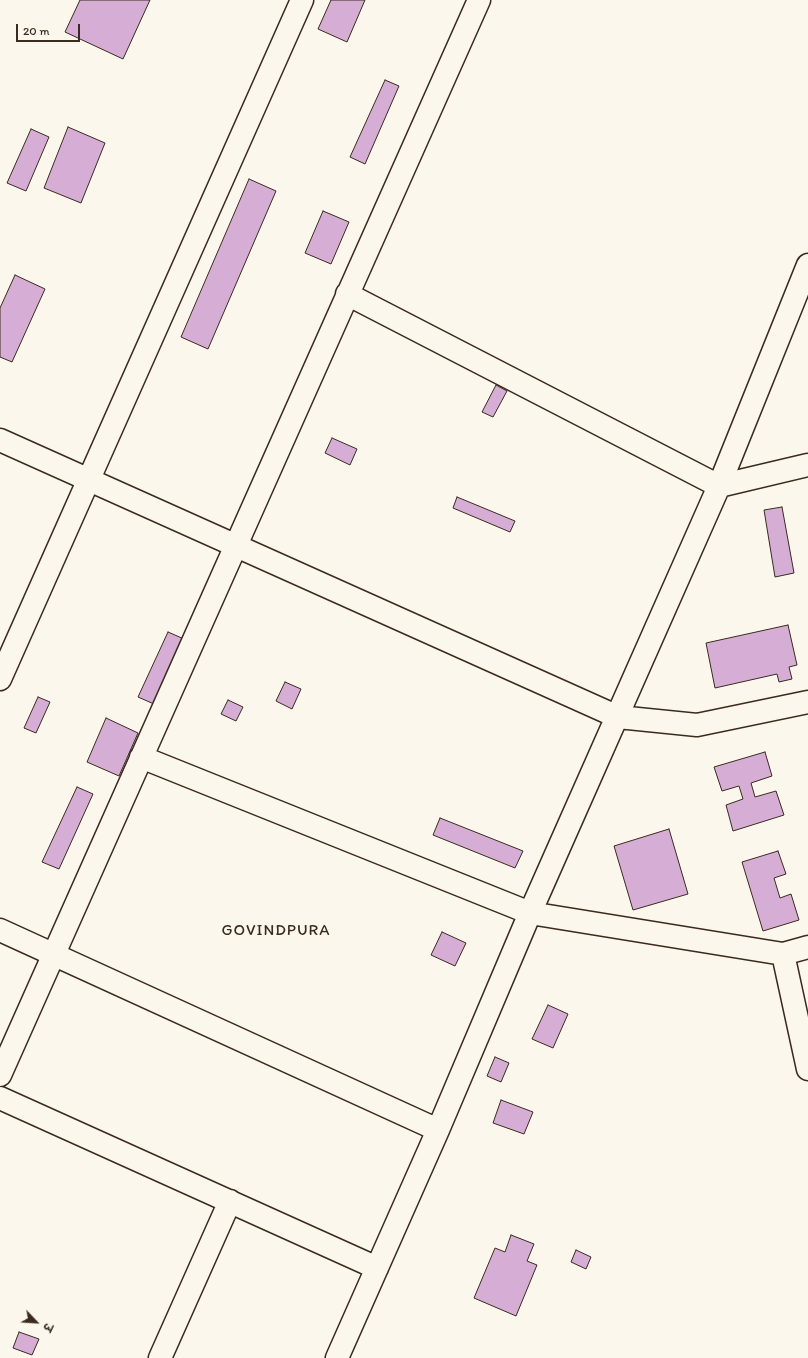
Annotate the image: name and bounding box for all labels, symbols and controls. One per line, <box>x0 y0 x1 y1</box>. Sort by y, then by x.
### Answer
scale bar <box>18 16 82 42</box>
text: 20 m <box>23 24 50 38</box>
district label: GOVINDPURA <box>222 921 330 941</box>
north arrow <box>16 1302 56 1342</box>
text: उ <box>40 1321 55 1333</box>

